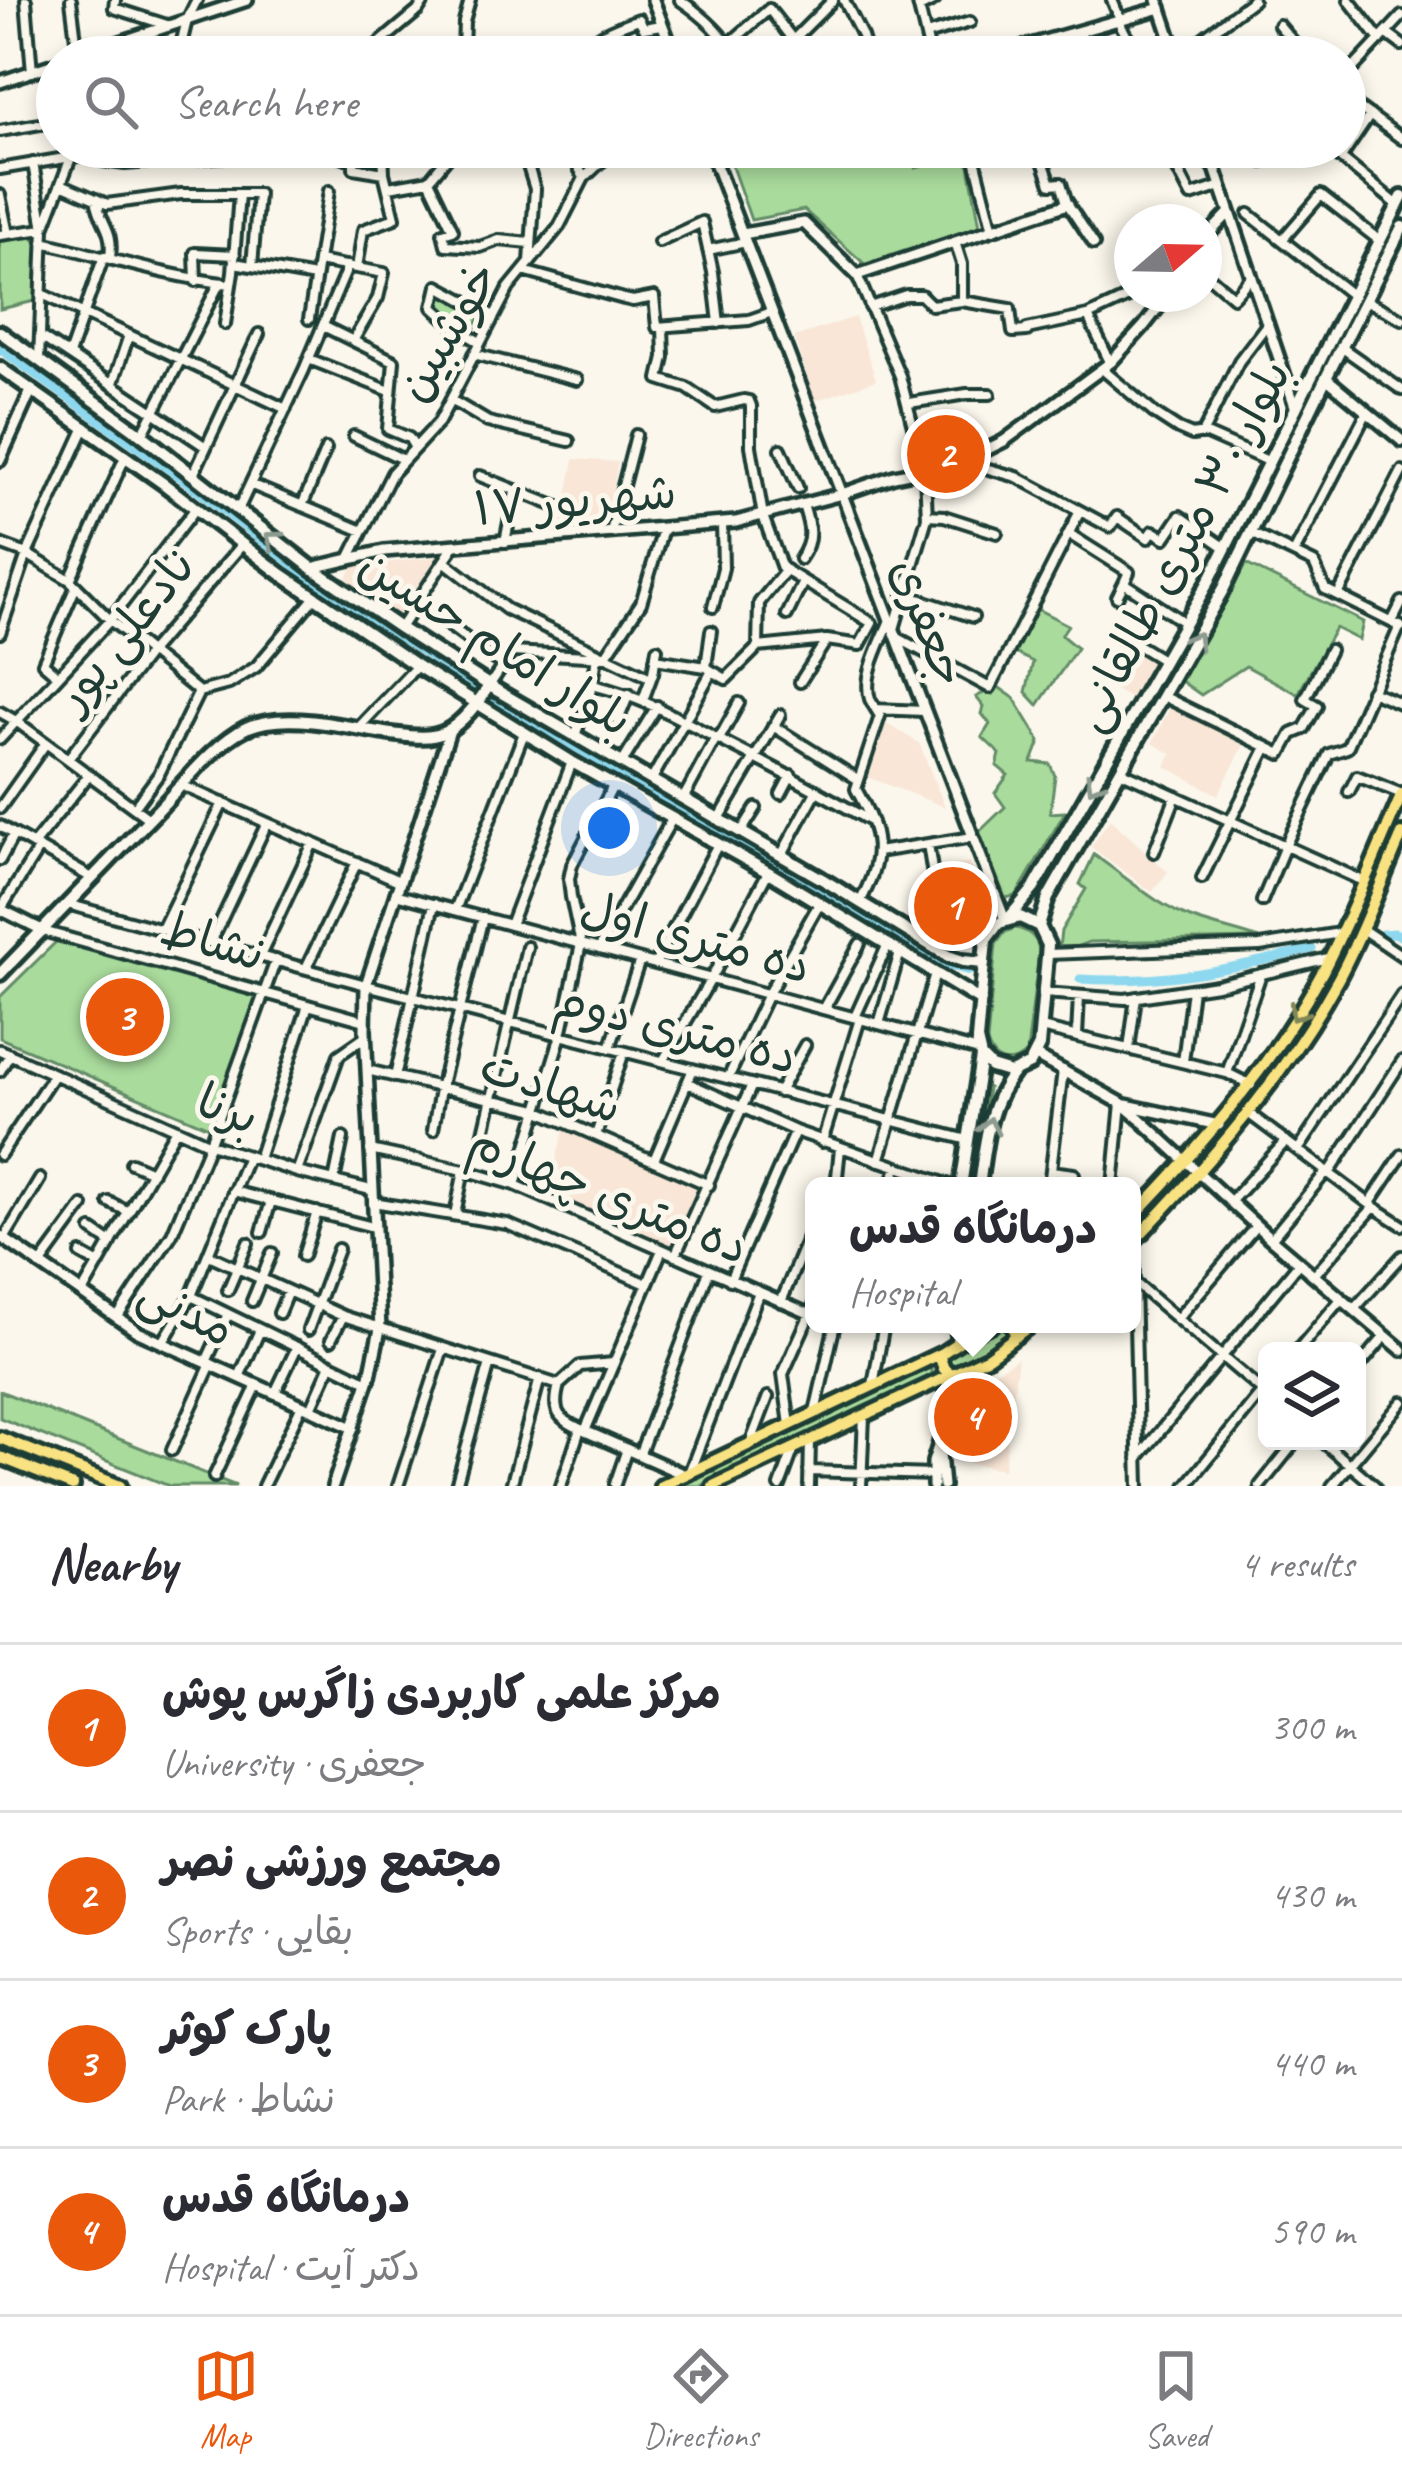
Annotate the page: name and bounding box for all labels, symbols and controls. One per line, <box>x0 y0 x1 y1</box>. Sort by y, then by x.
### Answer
search box <box>36 36 1366 168</box>
icon: search <box>78 69 144 135</box>
text: Search here <box>174 74 357 131</box>
north arrow <box>1114 204 1222 312</box>
street label: خوشبین <box>382 250 512 412</box>
street label: بلوار ۳۰ متری طالقانی <box>1058 349 1305 742</box>
pin: 2 <box>907 409 985 499</box>
street label: ۱۷ شهریور <box>471 461 679 539</box>
one-way arrow <box>265 531 287 553</box>
street label: نادعلی پور <box>39 534 211 727</box>
street label: بلوار امام حسین <box>345 534 644 756</box>
street label: جعفری <box>877 549 981 695</box>
one-way arrow <box>1181 631 1204 652</box>
one-way arrow <box>1085 771 1108 792</box>
your location <box>579 798 639 858</box>
pin: 1 <box>914 861 992 951</box>
street label: ده متری اول <box>574 878 818 996</box>
street label: نشاط <box>154 898 272 984</box>
street label: ده متری دوم <box>547 969 803 1093</box>
pin: 3 <box>86 972 164 1062</box>
one-way arrow <box>1289 1000 1311 1022</box>
street label: شهادت <box>473 1035 629 1137</box>
street label: برنا <box>189 1070 267 1148</box>
street label: ده متری چهارم <box>458 1111 758 1284</box>
one-way arrow <box>975 1117 1001 1137</box>
popup <box>805 1177 1141 1333</box>
text: درمانگاه قدس <box>849 1200 1097 1257</box>
street label: مدنی <box>129 1261 245 1360</box>
text: Hospital <box>849 1268 956 1317</box>
map controls <box>1258 1342 1366 1450</box>
button: layers <box>1258 1342 1366 1450</box>
pin: 4 <box>934 1372 1012 1462</box>
text: Nearby <box>48 1532 176 1596</box>
text: 4 results <box>1240 1540 1354 1589</box>
text: مرکز علمی کاربردی زاگرس پوش <box>162 1665 721 1722</box>
text: 1 <box>78 1703 96 1752</box>
text: 300 m <box>1270 1703 1354 1752</box>
text: University · جعفری <box>162 1739 427 1788</box>
text: مجتمع ورزشی نصر <box>162 1833 502 1890</box>
text: 2 <box>78 1871 96 1920</box>
text: 430 m <box>1270 1871 1354 1920</box>
text: Sports · بقایی <box>162 1907 353 1956</box>
text: پارک کوثر <box>162 2001 332 2058</box>
text: 3 <box>78 2039 96 2088</box>
text: 440 m <box>1270 2039 1354 2088</box>
text: Park · نشاط <box>162 2075 335 2124</box>
text: درمانگاه قدس <box>162 2169 410 2226</box>
text: 4 <box>78 2207 96 2256</box>
text: 590 m <box>1270 2207 1354 2256</box>
text: Hospital · دکتر آیت <box>162 2243 420 2292</box>
tab: Map <box>193 2343 259 2457</box>
tab: Directions <box>644 2343 758 2457</box>
tab: Saved <box>1143 2343 1209 2457</box>

